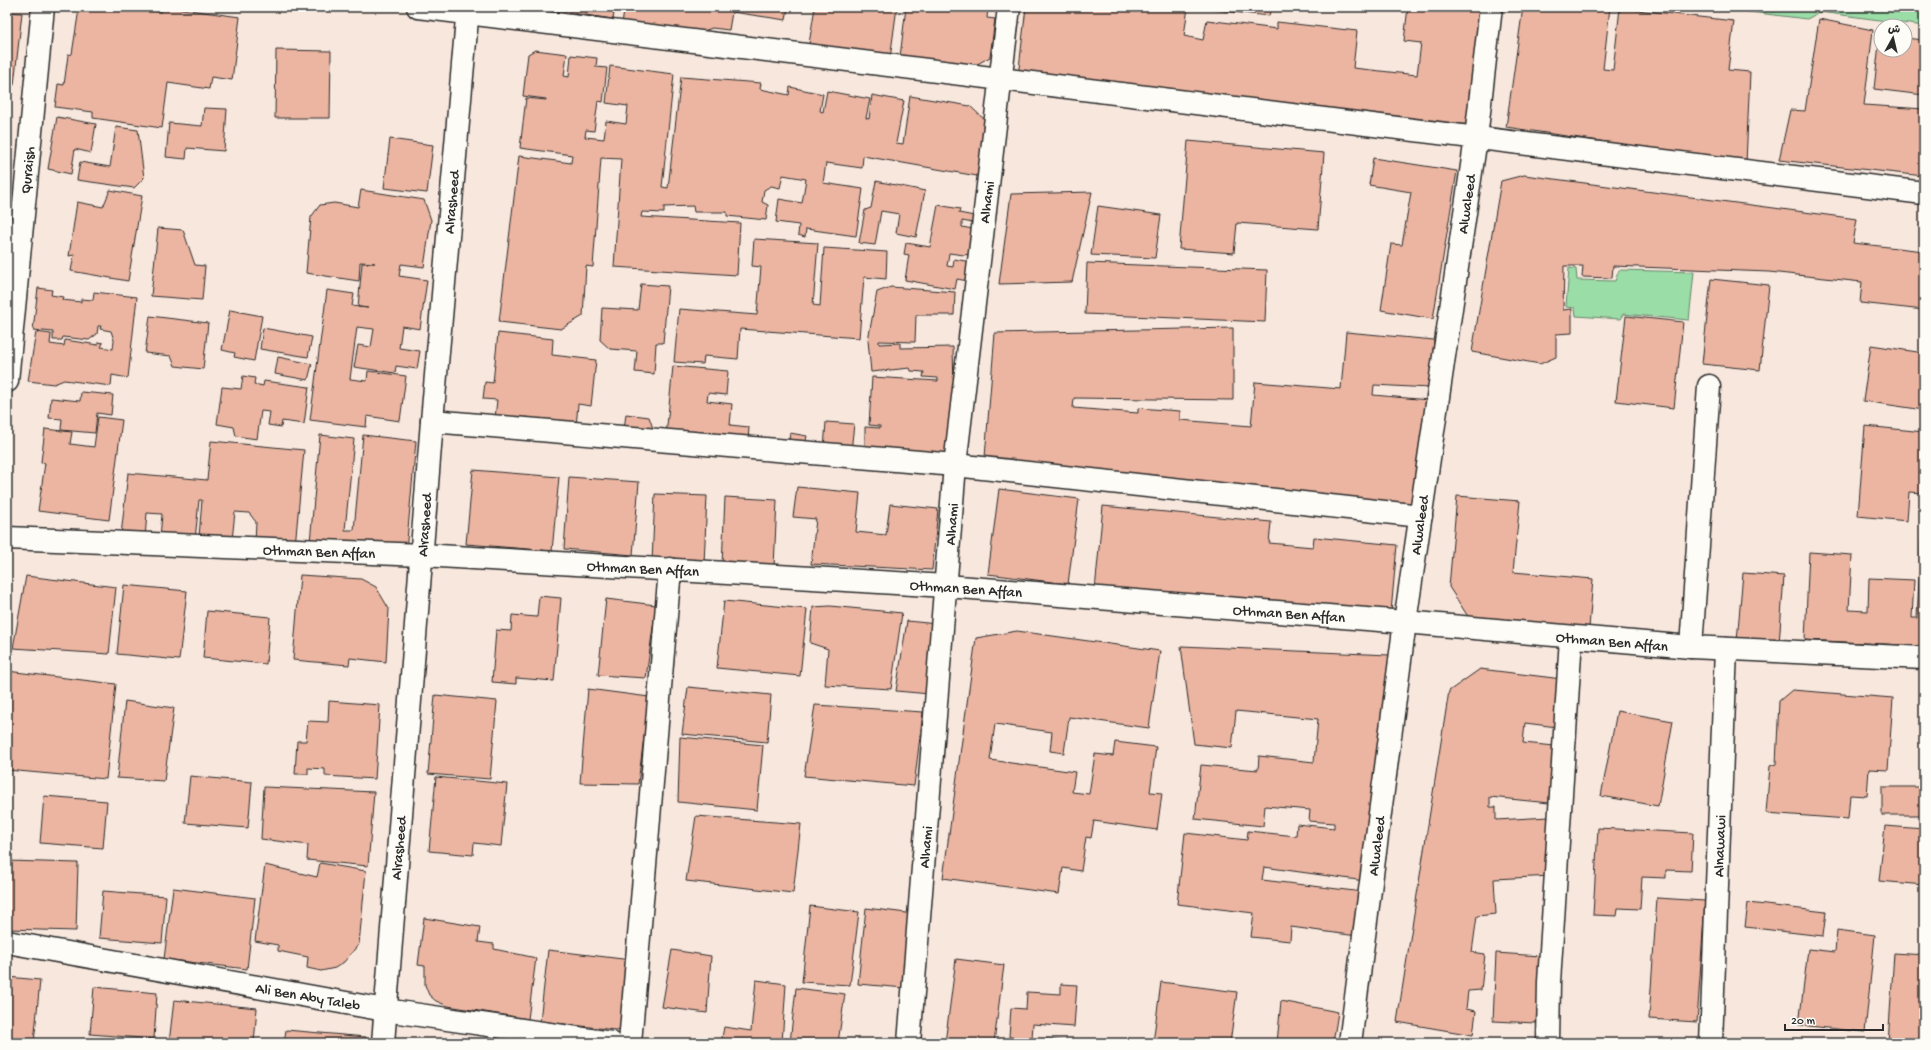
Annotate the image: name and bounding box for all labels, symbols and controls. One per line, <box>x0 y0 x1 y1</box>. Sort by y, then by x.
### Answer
north arrow <box>1873 18 1913 58</box>
text: ش <box>1887 23 1901 37</box>
street label: Quraish <box>18 146 40 195</box>
street label: Alrasheed <box>441 168 465 235</box>
street label: Alwaleed <box>1455 172 1481 235</box>
street label: Alhami <box>976 180 1000 224</box>
street label: Alrasheed <box>415 492 437 558</box>
street label: Alwaleed <box>1408 493 1434 556</box>
street label: Alhami <box>943 502 963 546</box>
street label: Othman Ben Affan <box>262 542 375 564</box>
street label: Othman Ben Affan <box>586 558 700 582</box>
street label: Othman Ben Affan <box>909 577 1023 603</box>
street label: Othman Ben Affan <box>1232 602 1346 628</box>
street label: Othman Ben Affan <box>1555 629 1669 657</box>
street label: Alrasheed <box>388 814 412 881</box>
street label: Alwaleed <box>1365 814 1391 877</box>
street label: Alnawawi <box>1711 815 1731 878</box>
street label: Alhami <box>916 825 938 869</box>
street label: Ali Ben Aby Taleb <box>254 980 361 1016</box>
scale bar <box>1785 1006 1883 1032</box>
text: 20 m <box>1791 1015 1816 1029</box>

